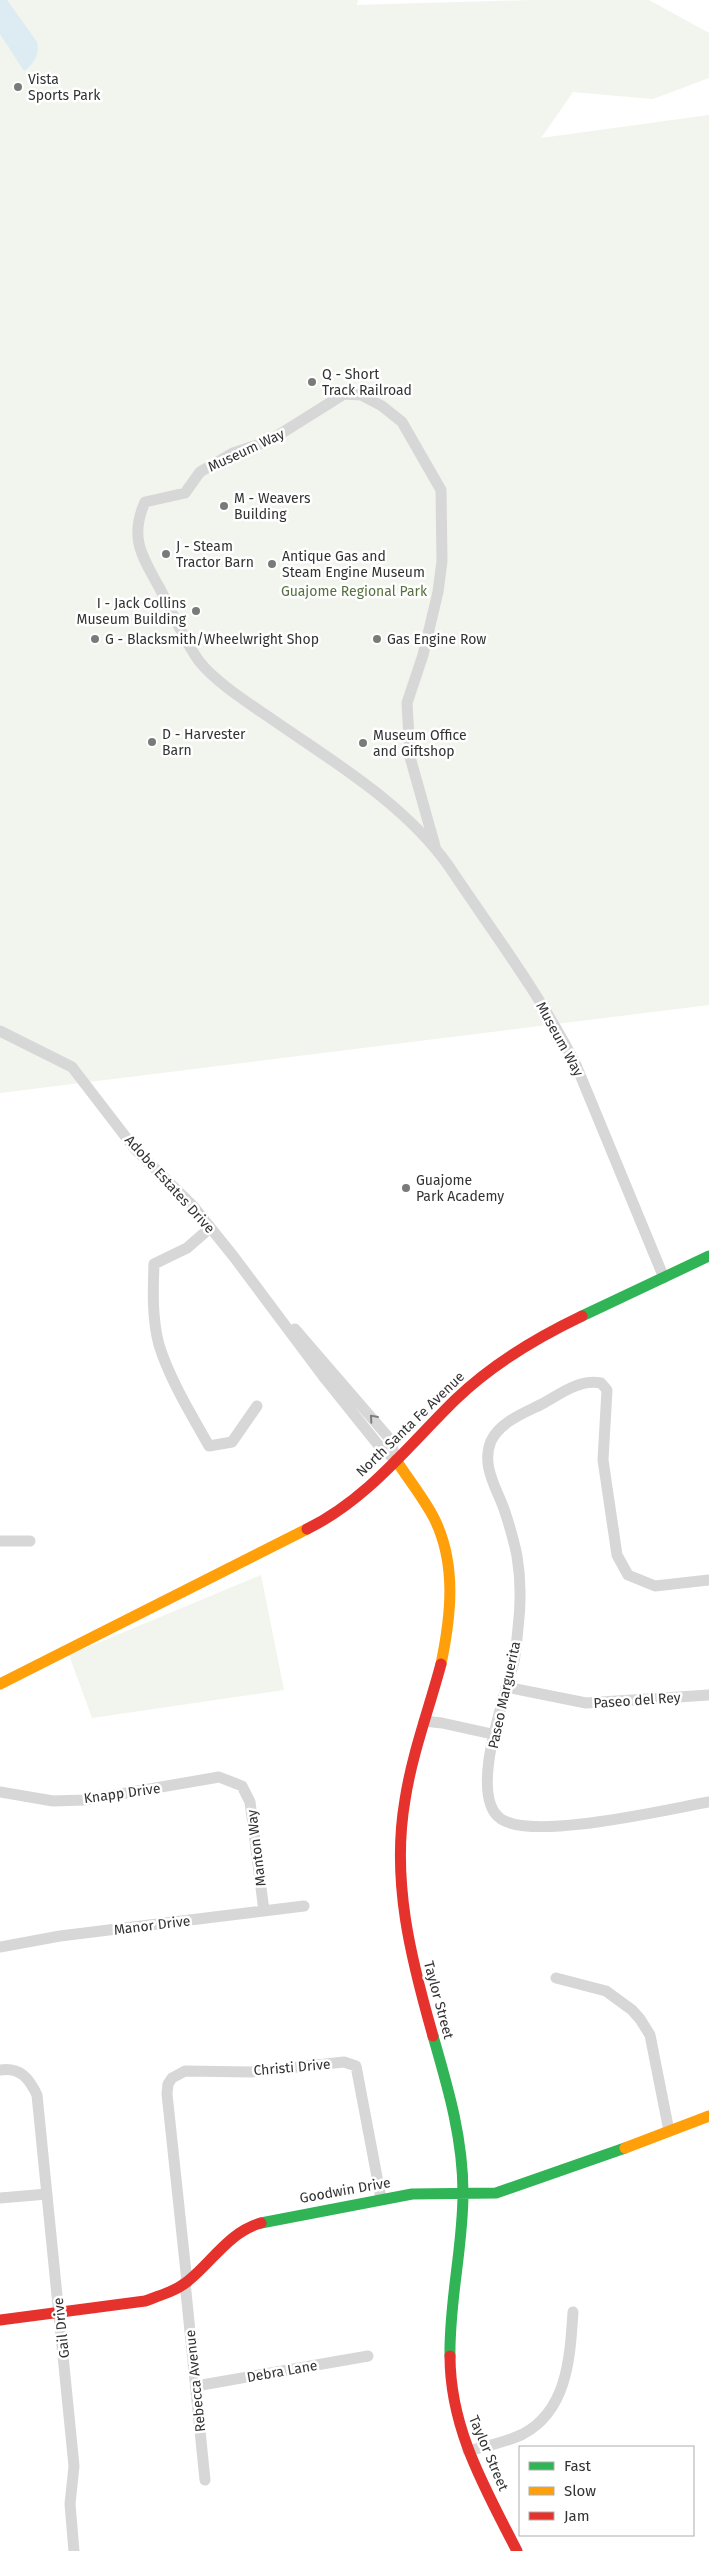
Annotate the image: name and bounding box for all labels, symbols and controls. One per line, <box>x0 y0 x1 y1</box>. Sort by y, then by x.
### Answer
place label: Vista Sports Park <box>28 71 101 104</box>
marker: Vista Sports Park <box>12 81 24 93</box>
place label: Q - Short Track Railroad <box>322 366 412 399</box>
marker: Q - Short Track Railroad <box>306 376 318 388</box>
street label: Museum Way <box>205 425 287 476</box>
place label: M - Weavers Building <box>234 490 311 523</box>
marker: M - Weavers Building <box>218 500 230 512</box>
place label: J - Steam Tractor Barn <box>176 538 254 571</box>
marker: J - Steam Tractor Barn <box>160 548 172 560</box>
place label: Antique Gas and Steam Engine Museum <box>282 548 425 581</box>
marker: Antique Gas and Steam Engine Museum <box>266 558 278 570</box>
park label: Guajome Regional Park <box>281 583 428 600</box>
place label: I - Jack Collins Museum Building <box>76 595 187 628</box>
marker: I - Jack Collins Museum Building <box>190 605 202 617</box>
place label: G - Blacksmith/Wheelwright Shop <box>105 631 319 648</box>
place label: Gas Engine Row <box>387 631 486 648</box>
marker: G - Blacksmith/Wheelwright Shop <box>89 633 101 645</box>
marker: Gas Engine Row <box>371 633 383 645</box>
place label: D - Harvester Barn <box>162 726 246 759</box>
place label: Museum Office and Giftshop <box>373 727 467 760</box>
marker: D - Harvester Barn <box>146 736 158 748</box>
marker: Museum Office and Giftshop <box>357 737 369 749</box>
street label: Museum Way <box>532 999 587 1080</box>
street label: Adobe Estates Drive <box>121 1132 218 1237</box>
place label: Guajome Park Academy <box>416 1172 504 1205</box>
marker: Guajome Park Academy <box>400 1182 412 1194</box>
street label: North Santa Fe Avenue <box>353 1368 468 1481</box>
one-way arrow <box>369 1415 378 1424</box>
street label: Paseo Marguerita <box>485 1640 524 1750</box>
street label: Paseo del Rey <box>593 1689 681 1712</box>
street label: Knapp Drive <box>83 1780 162 1807</box>
street label: Manton Way <box>243 1809 270 1887</box>
street label: Manor Drive <box>113 1912 191 1939</box>
street label: Taylor Street <box>420 1959 457 2042</box>
street label: Christi Drive <box>253 2056 331 2079</box>
street label: Goodwin Drive <box>298 2174 392 2207</box>
street label: Gail Drive <box>50 2297 73 2359</box>
street label: Rebecca Avenue <box>182 2329 209 2433</box>
street label: Debra Lane <box>245 2357 319 2386</box>
street label: Taylor Street <box>465 2413 512 2494</box>
legend <box>519 2446 694 2536</box>
text: Fast <box>564 2457 591 2475</box>
text: Slow <box>564 2482 596 2500</box>
text: Jam <box>564 2507 590 2525</box>

